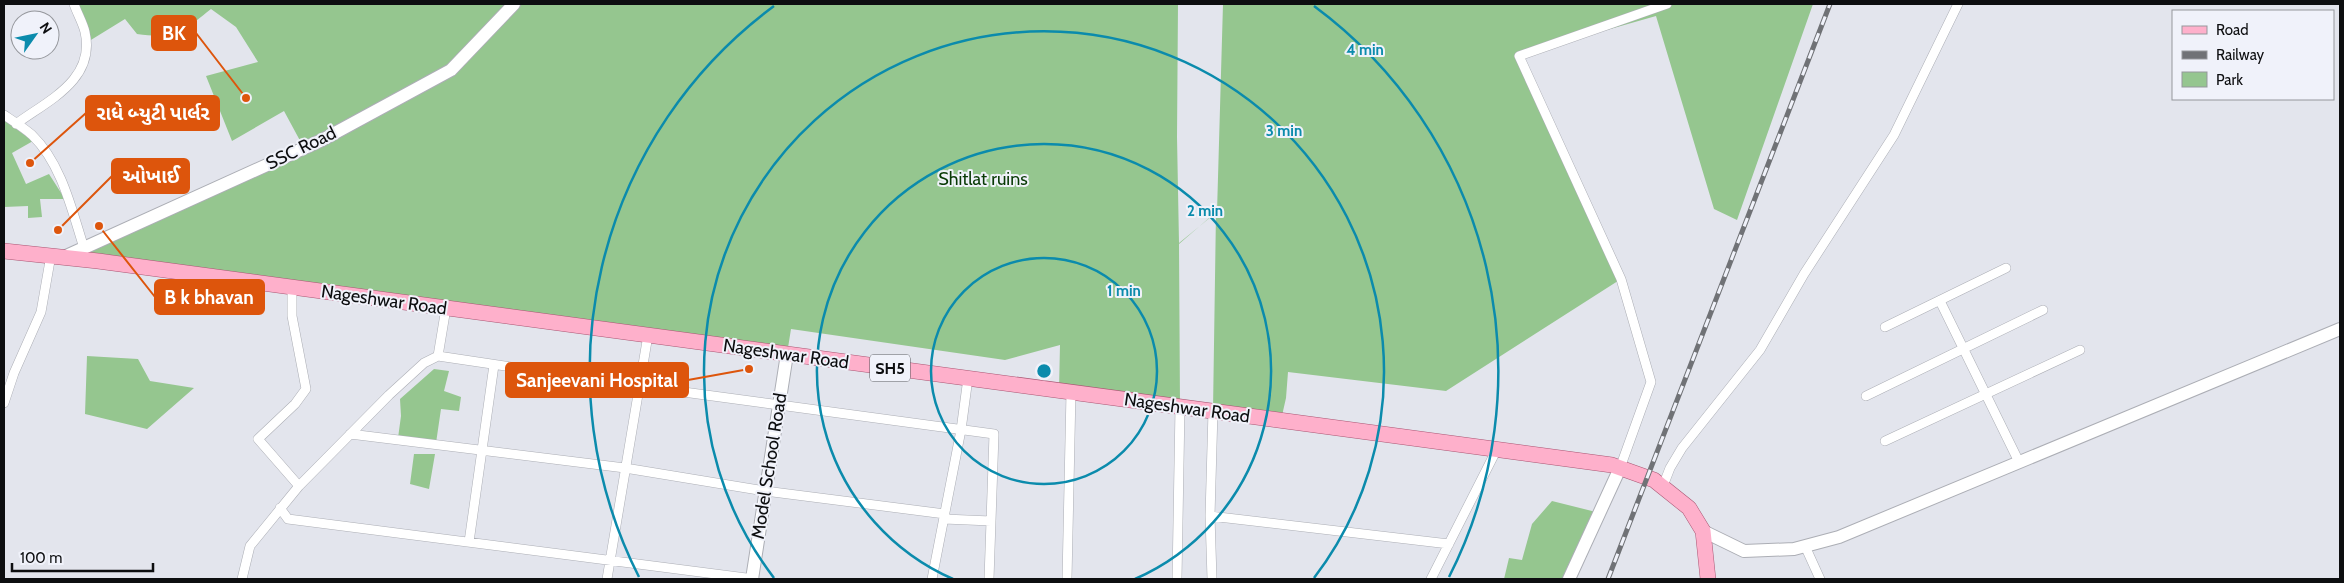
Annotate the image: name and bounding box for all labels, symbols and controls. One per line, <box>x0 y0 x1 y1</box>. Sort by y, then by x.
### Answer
north arrow <box>10 10 60 60</box>
legend <box>2172 10 2334 100</box>
callout: BK <box>152 16 196 50</box>
text: N <box>36 19 56 37</box>
text: Road <box>2216 21 2249 39</box>
text: BK <box>162 22 186 45</box>
text: 4 min <box>1346 41 1384 59</box>
text: Railway <box>2216 46 2265 64</box>
text: Park <box>2216 71 2243 89</box>
callout: રાધે બ્યુટી પાર્લર <box>86 96 219 130</box>
text: રાધે બ્યુટી પાર્લર <box>96 101 211 125</box>
street label: SSC Road <box>262 122 340 174</box>
text: 3 min <box>1266 122 1302 140</box>
callout: ઓખાઈ <box>112 159 189 193</box>
text: ઓખાઈ <box>122 165 182 188</box>
park label: Shitlat ruins <box>938 168 1028 190</box>
text: 2 min <box>1187 202 1223 220</box>
callout: B k bhavan <box>155 280 264 314</box>
street label: Nageshwar Road <box>320 280 448 320</box>
text: 1 min <box>1107 282 1141 300</box>
text: B k bhavan <box>164 286 254 309</box>
street label: Nageshwar Road <box>722 334 850 374</box>
road number: SH5 <box>870 354 910 382</box>
centre of rings <box>1035 362 1053 380</box>
callout: Sanjeevani Hospital <box>506 363 688 397</box>
text: Sanjeevani Hospital <box>516 369 678 392</box>
street label: Nageshwar Road <box>1123 388 1251 428</box>
street label: Model School Road <box>747 391 791 541</box>
scale bar <box>12 540 154 572</box>
text: 100 m <box>20 549 62 567</box>

